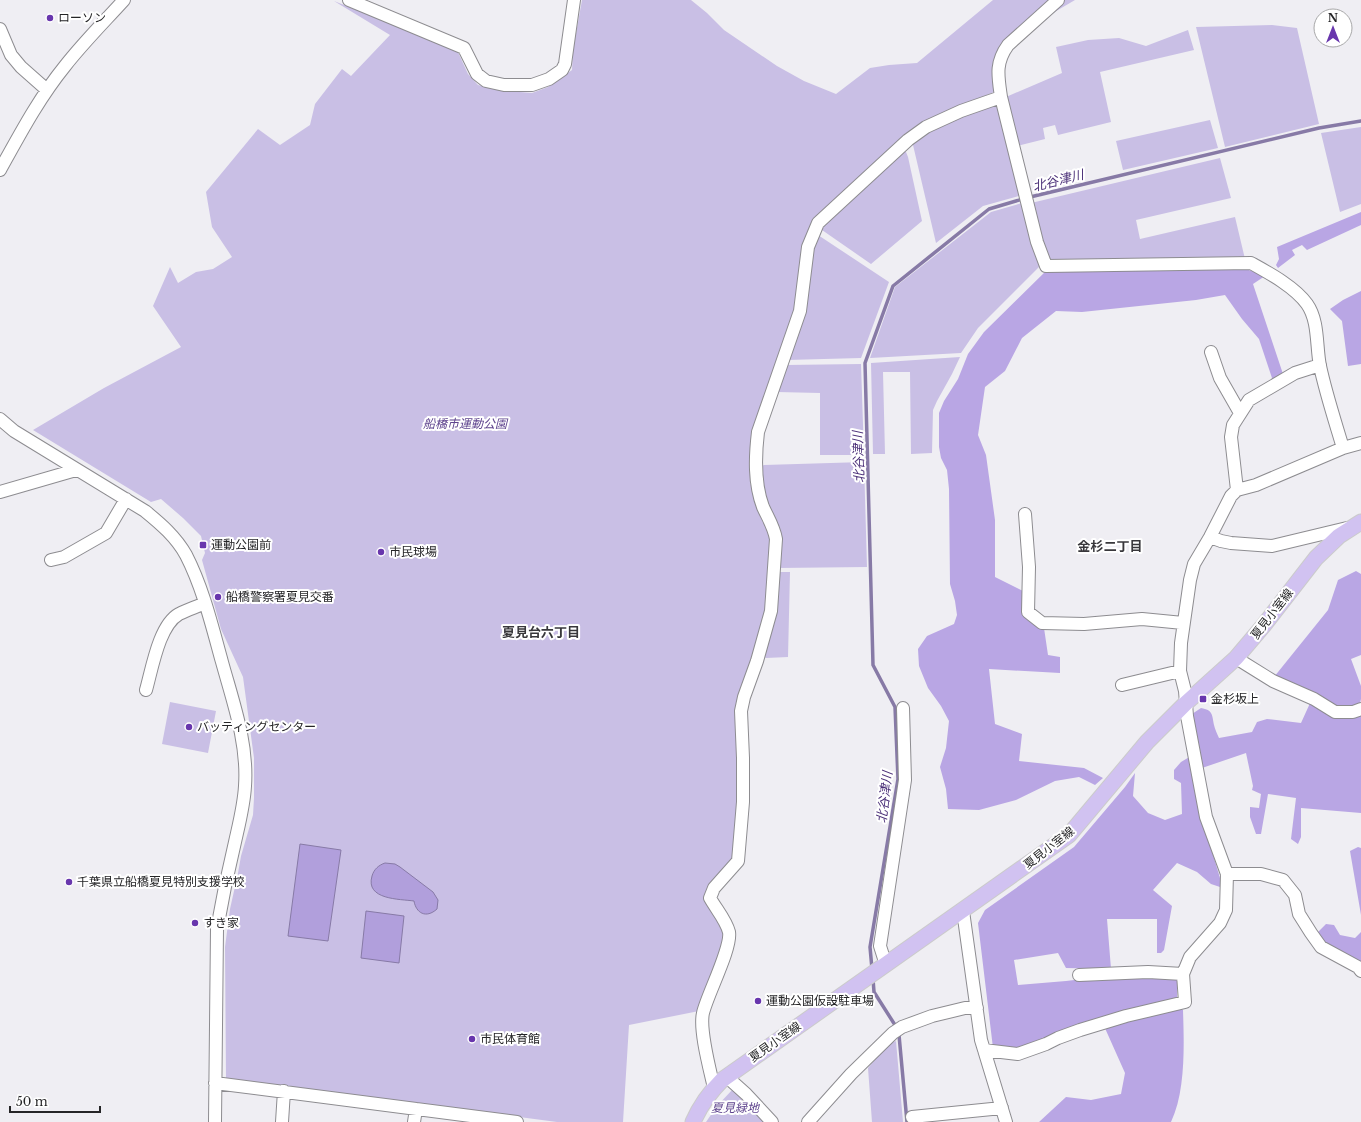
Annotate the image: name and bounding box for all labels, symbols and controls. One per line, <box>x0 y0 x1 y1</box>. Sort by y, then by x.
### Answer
north arrow <box>1313 8 1353 48</box>
place label: ローソン <box>58 10 106 25</box>
text: N <box>1328 11 1339 25</box>
marker: ローソン <box>45 13 55 23</box>
water label: 北谷津川 <box>1031 165 1087 195</box>
park label: 船橋市運動公園 <box>423 416 509 431</box>
water label: 北谷津川 <box>849 429 868 483</box>
place label: 運動公園前 <box>211 537 271 552</box>
district label: 金杉二丁目 <box>1077 538 1143 555</box>
marker: 運動公園前 <box>198 540 208 550</box>
place label: 市民球場 <box>389 544 437 559</box>
marker: 市民球場 <box>376 547 386 557</box>
street label: 夏見小室線 <box>1247 585 1296 642</box>
place label: 船橋警察署夏見交番 <box>226 589 334 604</box>
marker: 船橋警察署夏見交番 <box>213 592 223 602</box>
district label: 夏見台六丁目 <box>502 624 580 641</box>
place label: 金杉坂上 <box>1211 691 1259 706</box>
marker: 金杉坂上 <box>1198 694 1208 704</box>
place label: バッティングセンター <box>197 719 316 734</box>
marker: バッティングセンター <box>184 722 194 732</box>
water label: 北谷津川 <box>873 768 896 824</box>
street label: 夏見小室線 <box>1020 823 1077 872</box>
place label: 千葉県立船橋夏見特別支援学校 <box>77 874 245 889</box>
marker: 千葉県立船橋夏見特別支援学校 <box>64 877 74 887</box>
place label: すき家 <box>203 915 239 930</box>
marker: すき家 <box>190 918 200 928</box>
place label: 運動公園仮設駐車場 <box>766 993 874 1008</box>
marker: 運動公園仮設駐車場 <box>753 996 763 1006</box>
street label: 夏見小室線 <box>746 1018 804 1065</box>
place label: 市民体育館 <box>480 1031 540 1046</box>
marker: 市民体育館 <box>467 1034 477 1044</box>
scale bar <box>10 1088 100 1114</box>
text: 50 m <box>16 1094 48 1109</box>
park label: 夏見緑地 <box>711 1100 761 1115</box>

